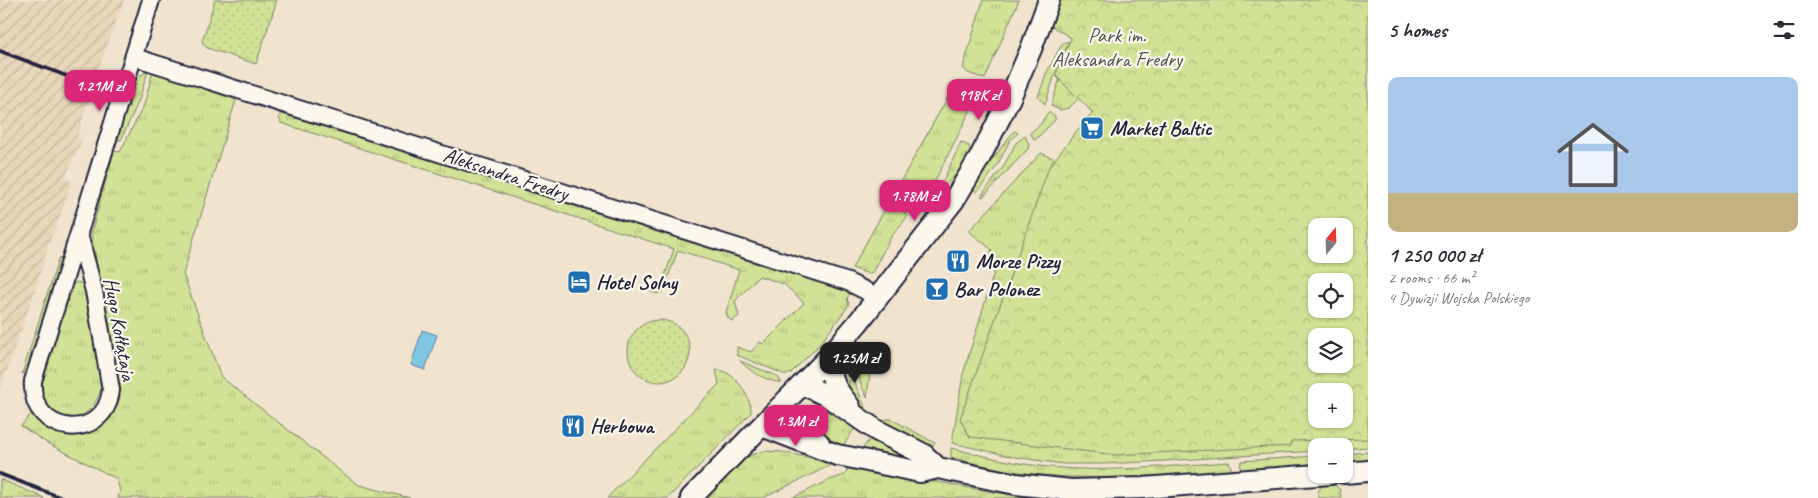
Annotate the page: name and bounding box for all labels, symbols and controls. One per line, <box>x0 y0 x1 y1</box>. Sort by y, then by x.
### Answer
icon: filters <box>1770 16 1798 44</box>
text: 5 homes <box>1388 17 1447 43</box>
park label: Park im. Aleksandra Fredry <box>1052 22 1184 72</box>
pin: 1.21M zł <box>48 70 152 112</box>
text: 1.21M zł <box>76 76 124 96</box>
pin: 918K zł <box>933 78 1025 121</box>
text: 918K zł <box>958 85 1000 105</box>
icon: home <box>1548 110 1638 200</box>
supermarket icon: Market Baltic <box>1079 115 1105 141</box>
place label: Market Baltic <box>1110 115 1213 141</box>
street label: Aleksandra Fredry <box>440 142 573 207</box>
pin: 1.78M zł <box>863 180 967 222</box>
text: 1.78M zł <box>891 186 939 206</box>
north arrow <box>1308 218 1352 262</box>
map controls <box>1308 218 1353 483</box>
text: 1 250 000 zł <box>1388 242 1480 268</box>
restaurant icon: Morze Pizzy <box>945 248 971 274</box>
place label: Morze Pizzy <box>976 248 1061 275</box>
text: 2 rooms · 66 m² <box>1388 268 1474 288</box>
hotel icon: Hotel Solny <box>566 269 592 295</box>
place label: Hotel Solny <box>596 269 679 296</box>
button: locate <box>1308 273 1353 318</box>
street label: Hugo Kołłątaja <box>98 275 142 384</box>
bar icon: Bar Polonez <box>924 276 950 302</box>
place label: Bar Polonez <box>954 276 1041 302</box>
text: 4 Dywizji Wojska Polskiego <box>1388 288 1529 308</box>
button: layers <box>1308 328 1353 373</box>
pin: 1.25M zł <box>803 342 907 384</box>
text: 1.25M zł <box>831 348 879 368</box>
button: + <box>1308 383 1353 428</box>
pin: 1.3M zł <box>750 404 842 447</box>
text: 1.3M zł <box>775 411 817 431</box>
restaurant icon: Herbowa <box>560 413 586 439</box>
place label: Herbowa <box>590 413 655 439</box>
button: − <box>1308 438 1353 483</box>

